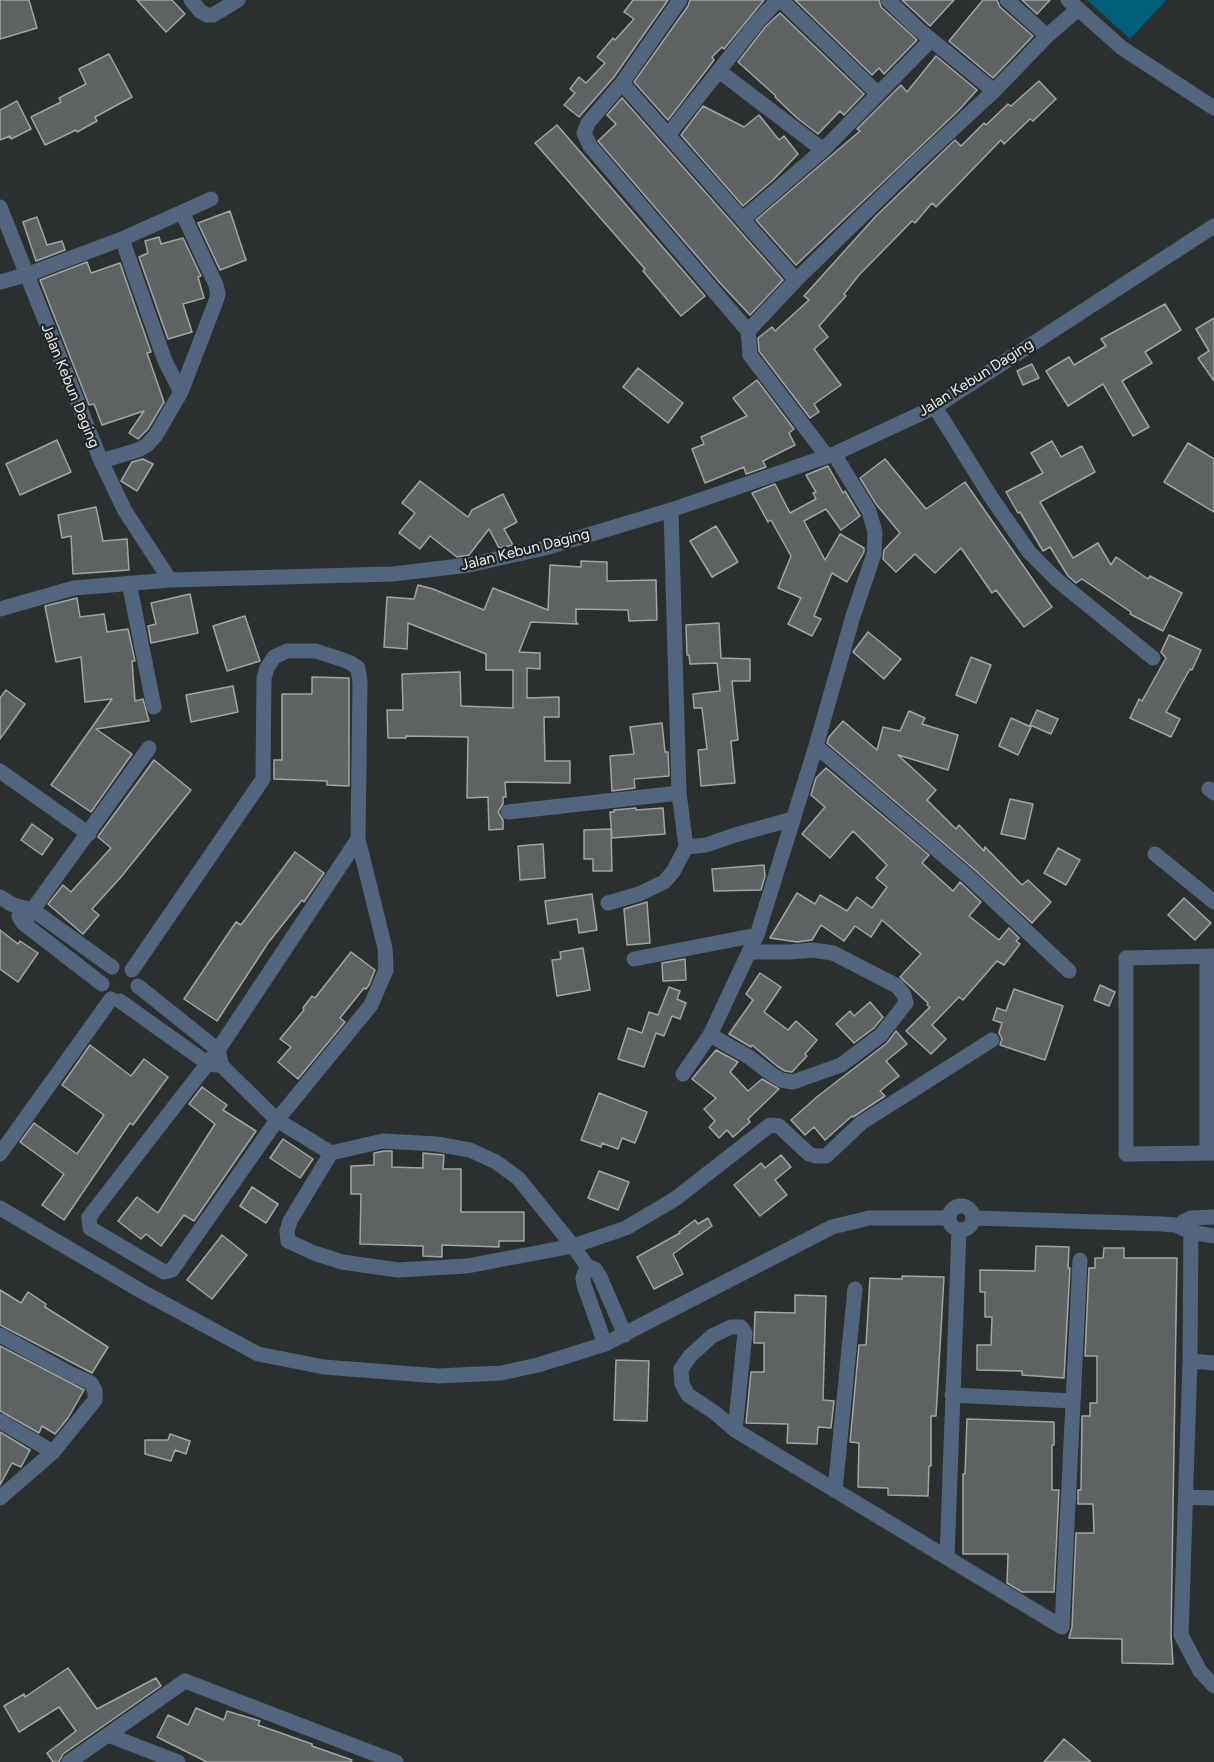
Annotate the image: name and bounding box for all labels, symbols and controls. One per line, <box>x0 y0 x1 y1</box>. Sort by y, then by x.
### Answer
street label: Jalan Kebun Daging <box>37 321 103 451</box>
street label: Jalan Kebun Daging <box>915 335 1037 421</box>
street label: Jalan Kebun Daging <box>459 525 591 575</box>

